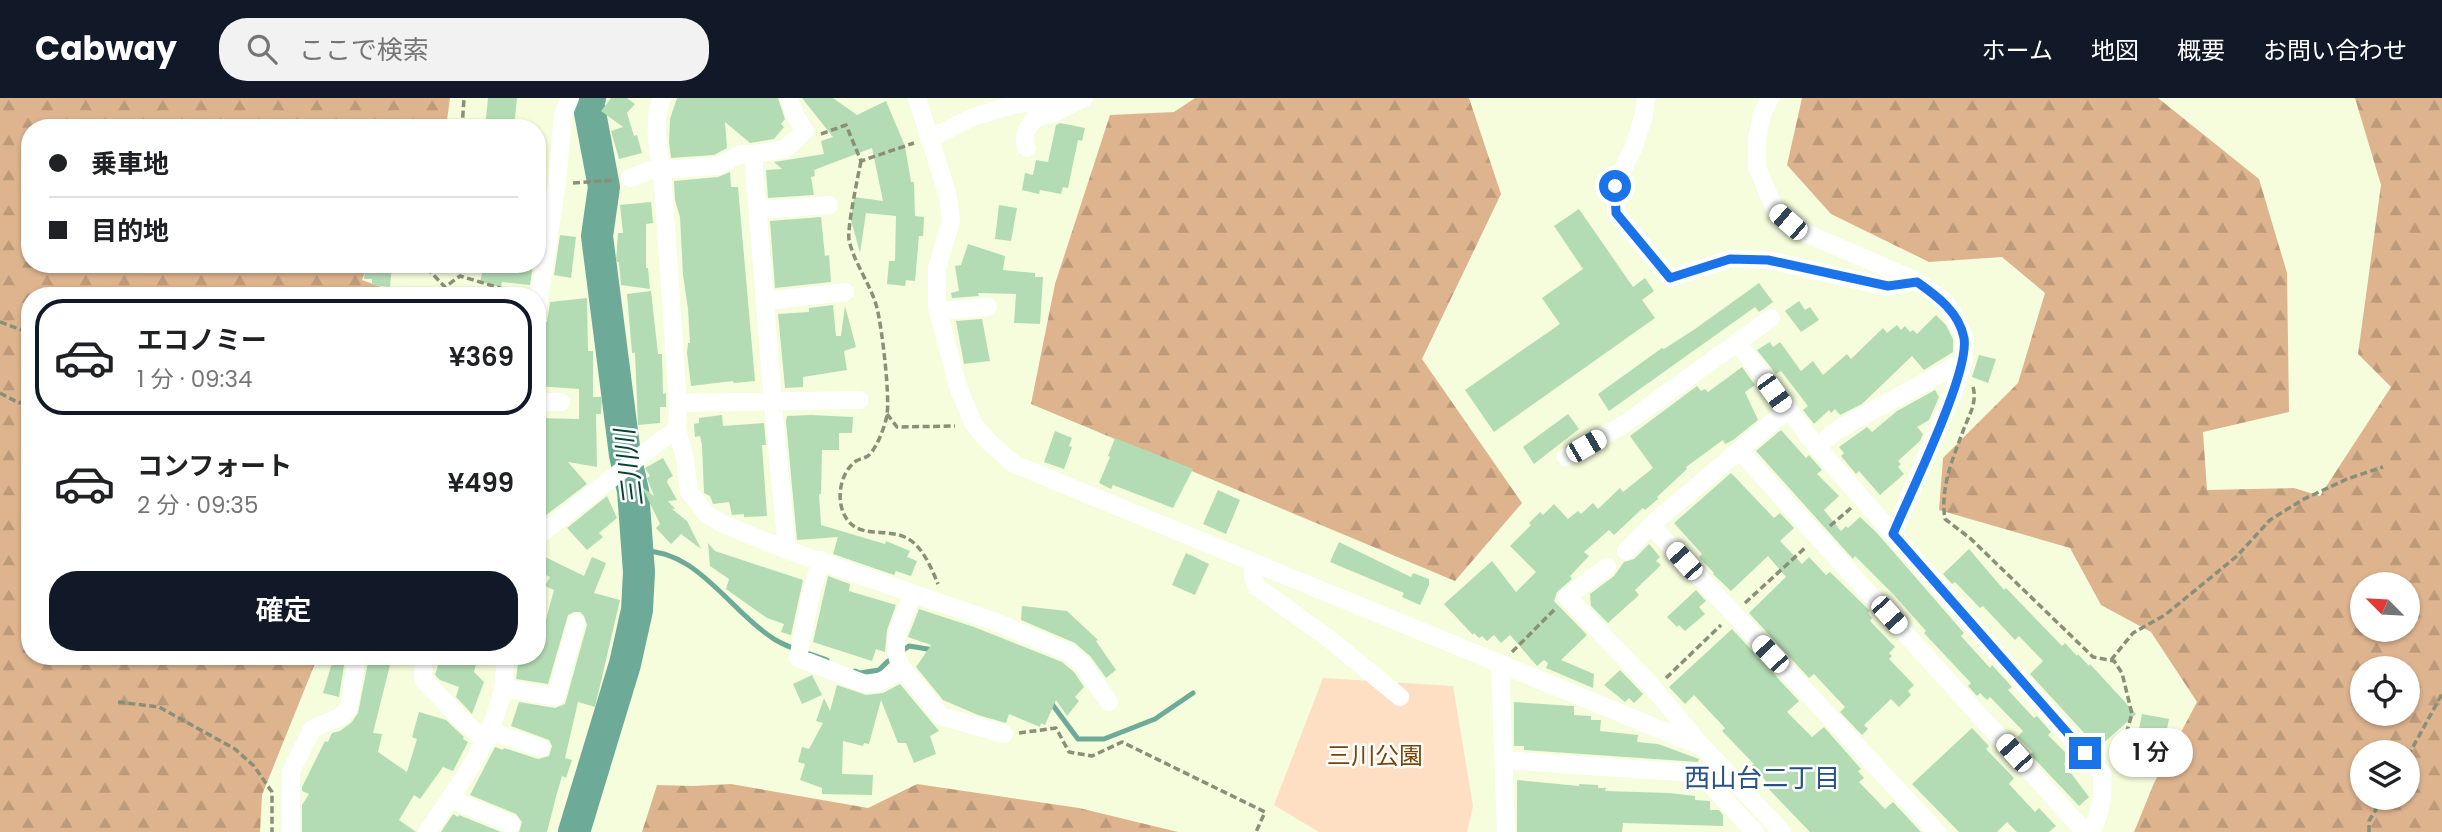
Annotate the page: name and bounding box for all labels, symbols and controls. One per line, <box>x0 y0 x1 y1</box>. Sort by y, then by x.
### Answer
search box <box>219 18 709 81</box>
text: Cabway <box>35 25 177 72</box>
icon: search <box>243 30 281 68</box>
text: ここで検索 <box>299 32 429 68</box>
text: ホーム <box>1982 34 2053 67</box>
text: 地図 <box>2091 34 2139 67</box>
text: 概要 <box>2177 34 2225 67</box>
text: お問い合わせ <box>2263 34 2407 67</box>
text: 乗車地 <box>91 146 169 182</box>
route start <box>1599 170 1631 202</box>
car <box>1766 200 1811 244</box>
text: 目的地 <box>91 213 169 249</box>
text: エコノミー <box>137 322 267 358</box>
icon: car <box>53 326 116 389</box>
text: ¥369 <box>449 339 514 375</box>
text: 1 分 · 09:34 <box>137 363 253 395</box>
car <box>1754 370 1795 416</box>
water label: 三川川 <box>606 424 652 509</box>
car <box>1563 426 1610 466</box>
text: コンフォート <box>137 448 292 484</box>
icon: car <box>53 452 116 515</box>
text: ¥499 <box>448 465 514 501</box>
text: 2 分 · 09:35 <box>137 489 258 521</box>
car <box>1663 538 1706 584</box>
button: 確定 <box>49 571 518 651</box>
north arrow <box>2350 572 2420 642</box>
map controls <box>2350 572 2420 810</box>
car <box>1868 592 1911 638</box>
car <box>1748 631 1793 677</box>
button: locate <box>2350 656 2420 726</box>
callout: 1 分 <box>2110 728 2194 778</box>
car <box>1993 730 2036 776</box>
text: 1 分 <box>2133 736 2169 768</box>
route end <box>2069 737 2101 769</box>
park label: 三川公園 <box>1327 739 1423 772</box>
button: layers <box>2350 740 2420 810</box>
district label: 西山台二丁目 <box>1684 760 1840 796</box>

